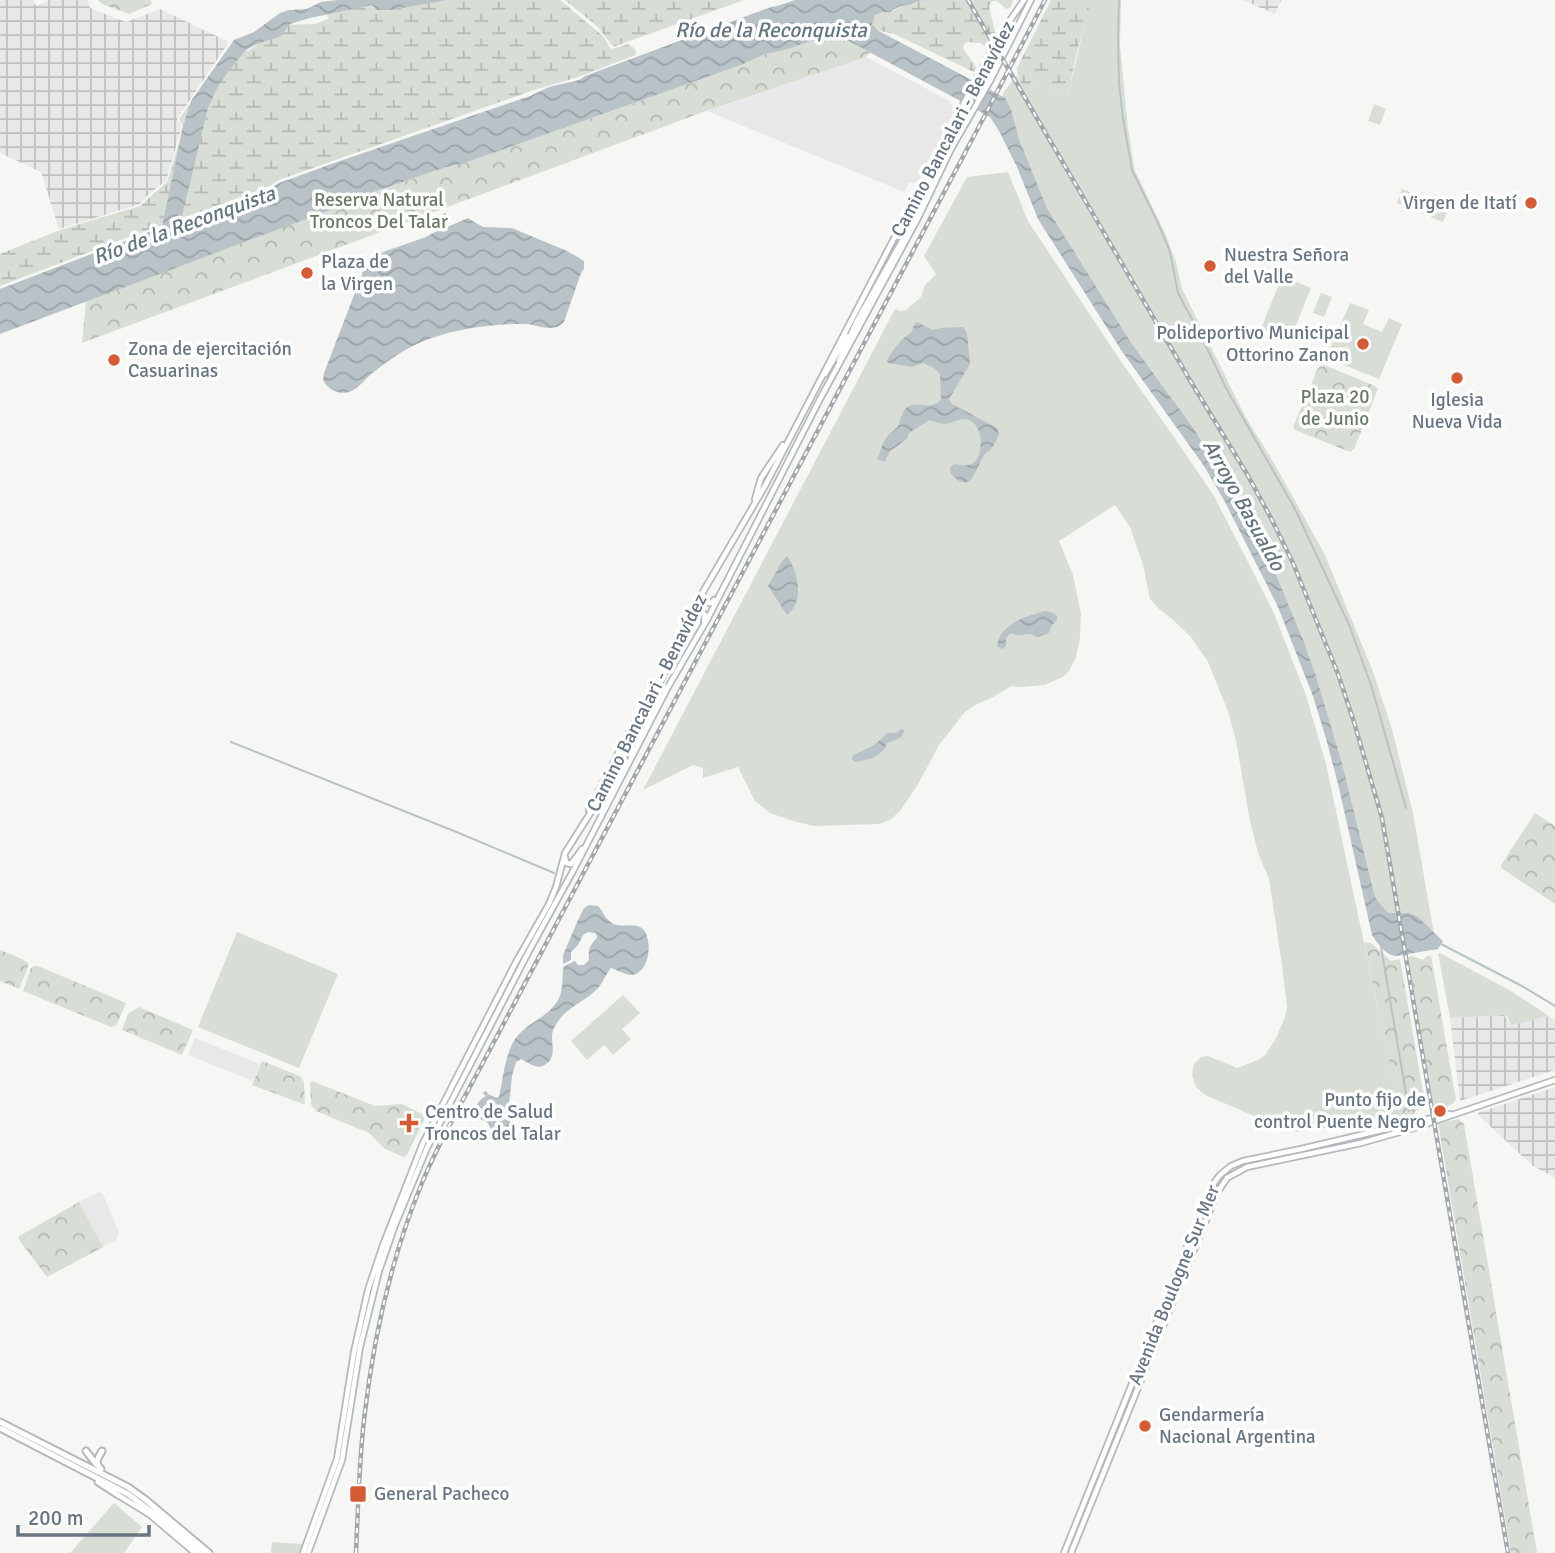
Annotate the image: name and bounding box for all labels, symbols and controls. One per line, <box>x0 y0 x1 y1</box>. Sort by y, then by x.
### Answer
water label: Río de la Reconquista <box>675 17 868 43</box>
street label: Camino Bancalari - Benavídez <box>886 17 1020 241</box>
water label: Río de la Reconquista <box>89 179 280 270</box>
park label: Reserva Natural Troncos Del Talar <box>310 188 448 234</box>
place label: Virgen de Itatí <box>1403 191 1518 215</box>
marker: Virgen de Itatí <box>1523 195 1539 211</box>
place label: Nuestra Señora del Valle <box>1224 243 1349 289</box>
place label: Plaza de la Virgen <box>321 250 393 296</box>
marker: Nuestra Señora del Valle <box>1202 258 1218 274</box>
marker: Plaza de la Virgen <box>299 265 315 281</box>
place label: Polideportivo Municipal Ottorino Zanon <box>1156 321 1349 367</box>
marker: Polideportivo Municipal Ottorino Zanon <box>1355 336 1371 352</box>
place label: Zona de ejercitación Casuarinas <box>128 337 292 383</box>
marker: Zona de ejercitación Casuarinas <box>106 352 122 368</box>
marker: Iglesia Nueva Vida <box>1449 370 1465 386</box>
park label: Plaza 20 de Junio <box>1301 385 1369 431</box>
place label: Iglesia Nueva Vida <box>1412 388 1502 434</box>
water label: Arroyo Basualdo <box>1197 435 1291 576</box>
street label: Camino Bancalari - Benavídez <box>582 590 712 816</box>
place label: Punto fijo de control Puente Negro <box>1254 1088 1426 1134</box>
place label: Centro de Salud Troncos del Talar <box>425 1100 561 1146</box>
marker: Punto fijo de control Puente Negro <box>1432 1103 1448 1119</box>
marker: Centro de Salud Troncos del Talar <box>399 1113 419 1133</box>
street label: Avenida Boulogne Sur Mer <box>1123 1181 1225 1389</box>
place label: Gendarmería Nacional Argentina <box>1159 1403 1316 1449</box>
marker: Gendarmería Nacional Argentina <box>1137 1418 1153 1434</box>
place label: General Pacheco <box>374 1482 509 1506</box>
marker: General Pacheco <box>348 1484 368 1504</box>
scale bar <box>18 1494 149 1538</box>
text: 200 m <box>28 1505 83 1531</box>

